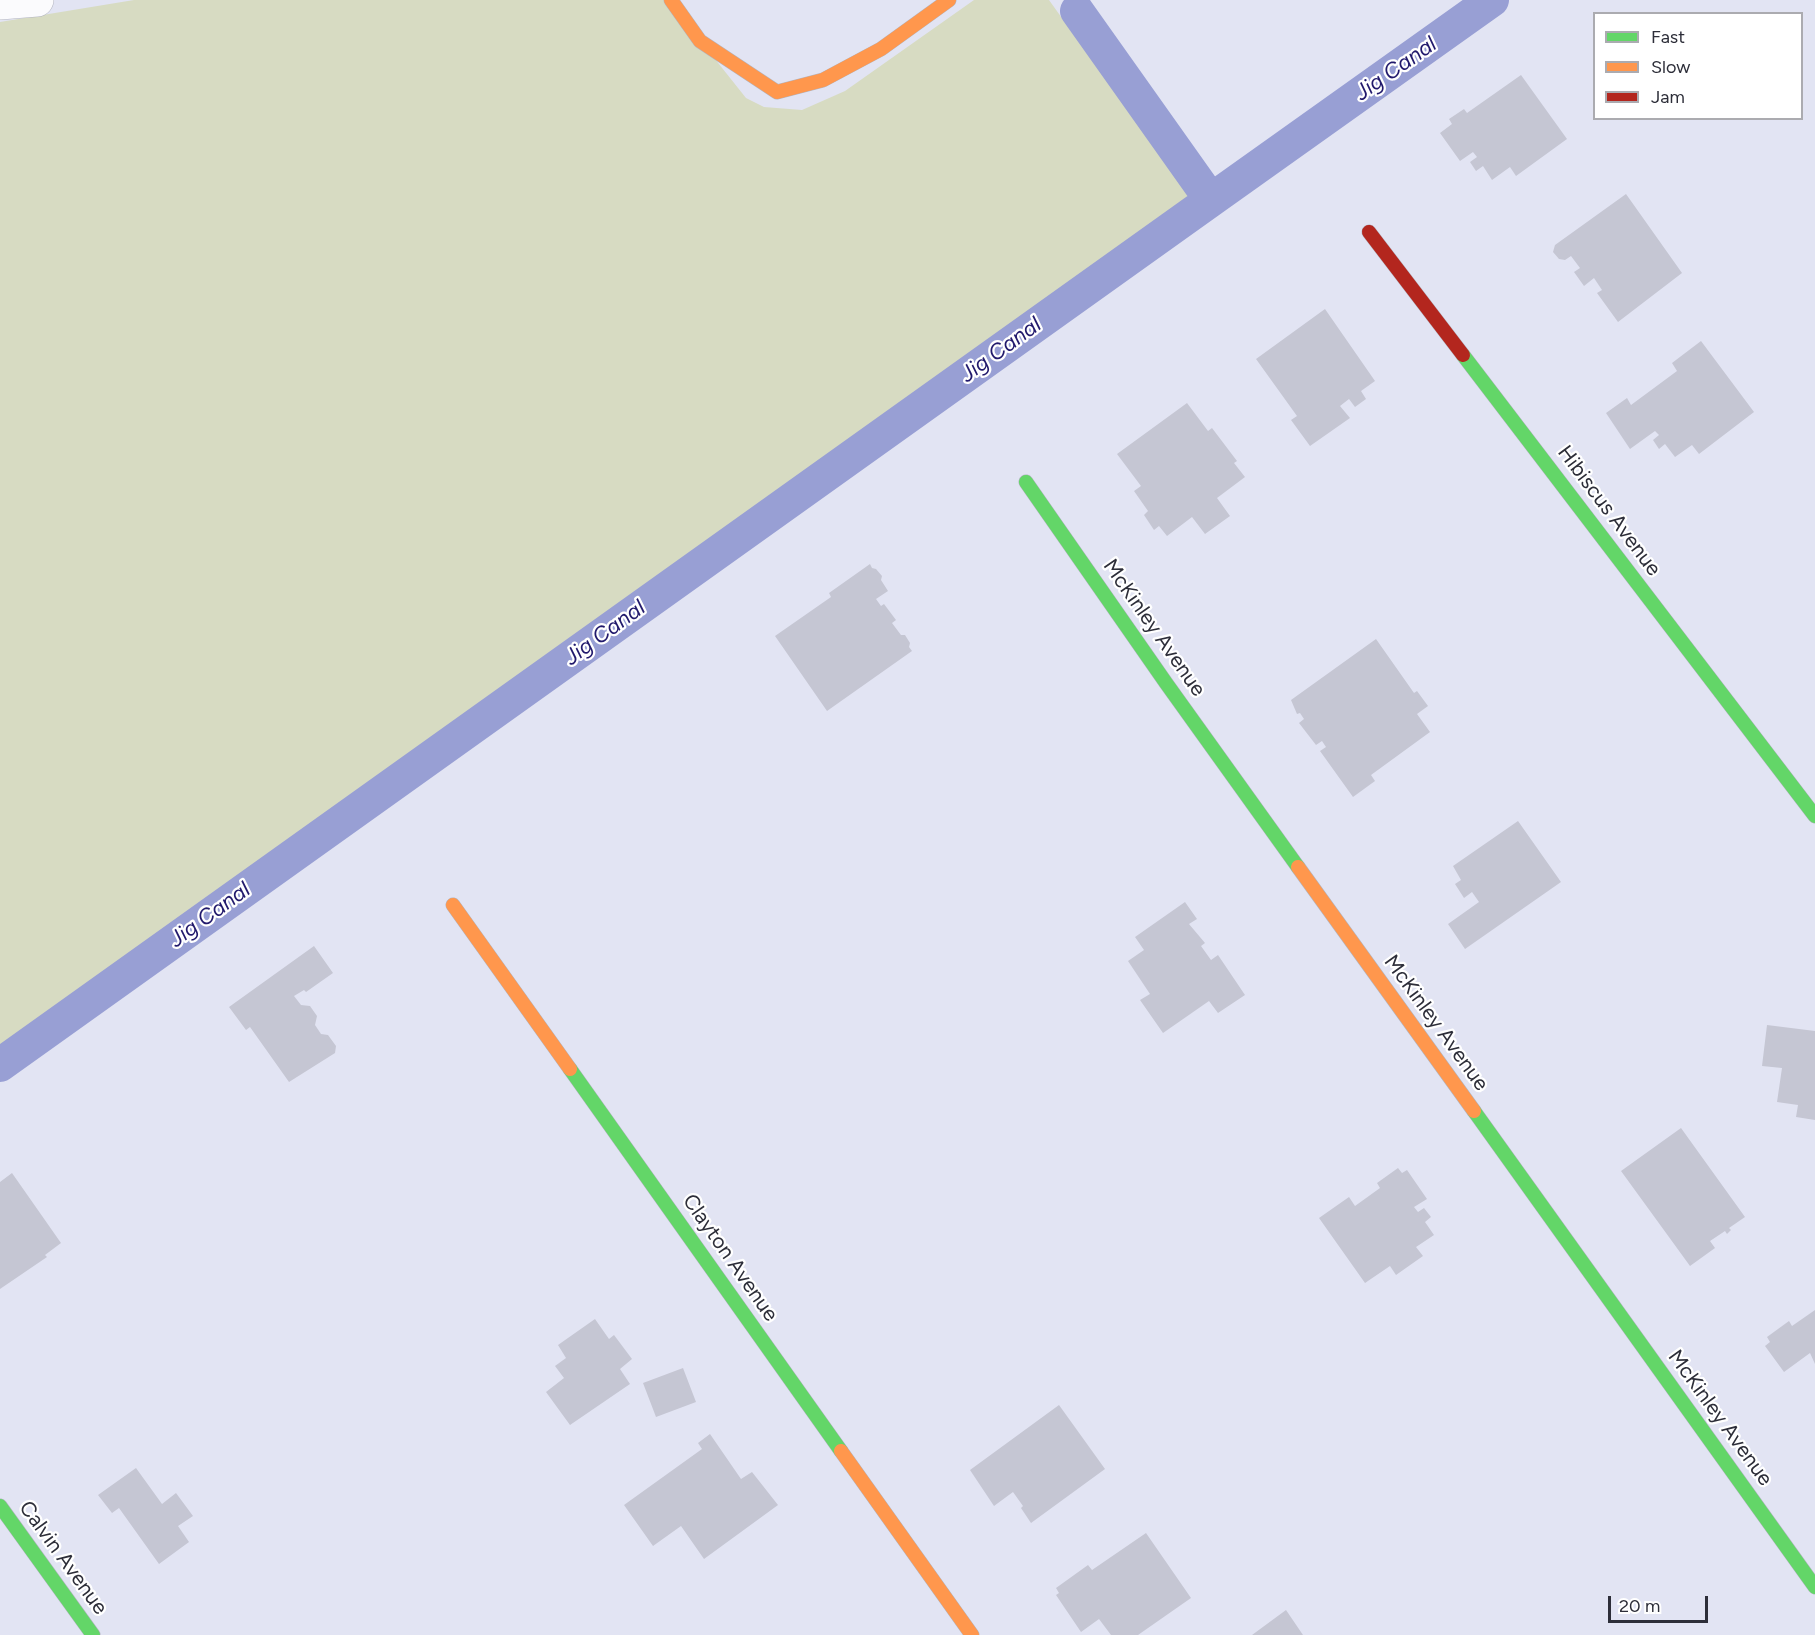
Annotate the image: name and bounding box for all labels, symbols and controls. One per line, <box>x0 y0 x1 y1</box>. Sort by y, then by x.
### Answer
legend <box>1593 12 1803 120</box>
text: Fast <box>1651 26 1685 48</box>
water label: Jig Canal <box>1350 31 1442 107</box>
text: Slow <box>1651 56 1690 78</box>
text: Jam <box>1651 86 1685 108</box>
water label: Jig Canal <box>955 312 1047 388</box>
street label: Hibiscus Avenue <box>1552 441 1666 581</box>
street label: McKinley Avenue <box>1097 555 1211 701</box>
water label: Jig Canal <box>559 595 651 671</box>
water label: Jig Canal <box>164 877 256 953</box>
street label: McKinley Avenue <box>1378 950 1494 1096</box>
street label: Clayton Avenue <box>677 1190 783 1326</box>
street label: McKinley Avenue <box>1662 1345 1778 1491</box>
street label: Calvin Avenue <box>13 1496 113 1620</box>
scale bar <box>1611 1584 1712 1622</box>
text: 20 m <box>1619 1595 1660 1617</box>

